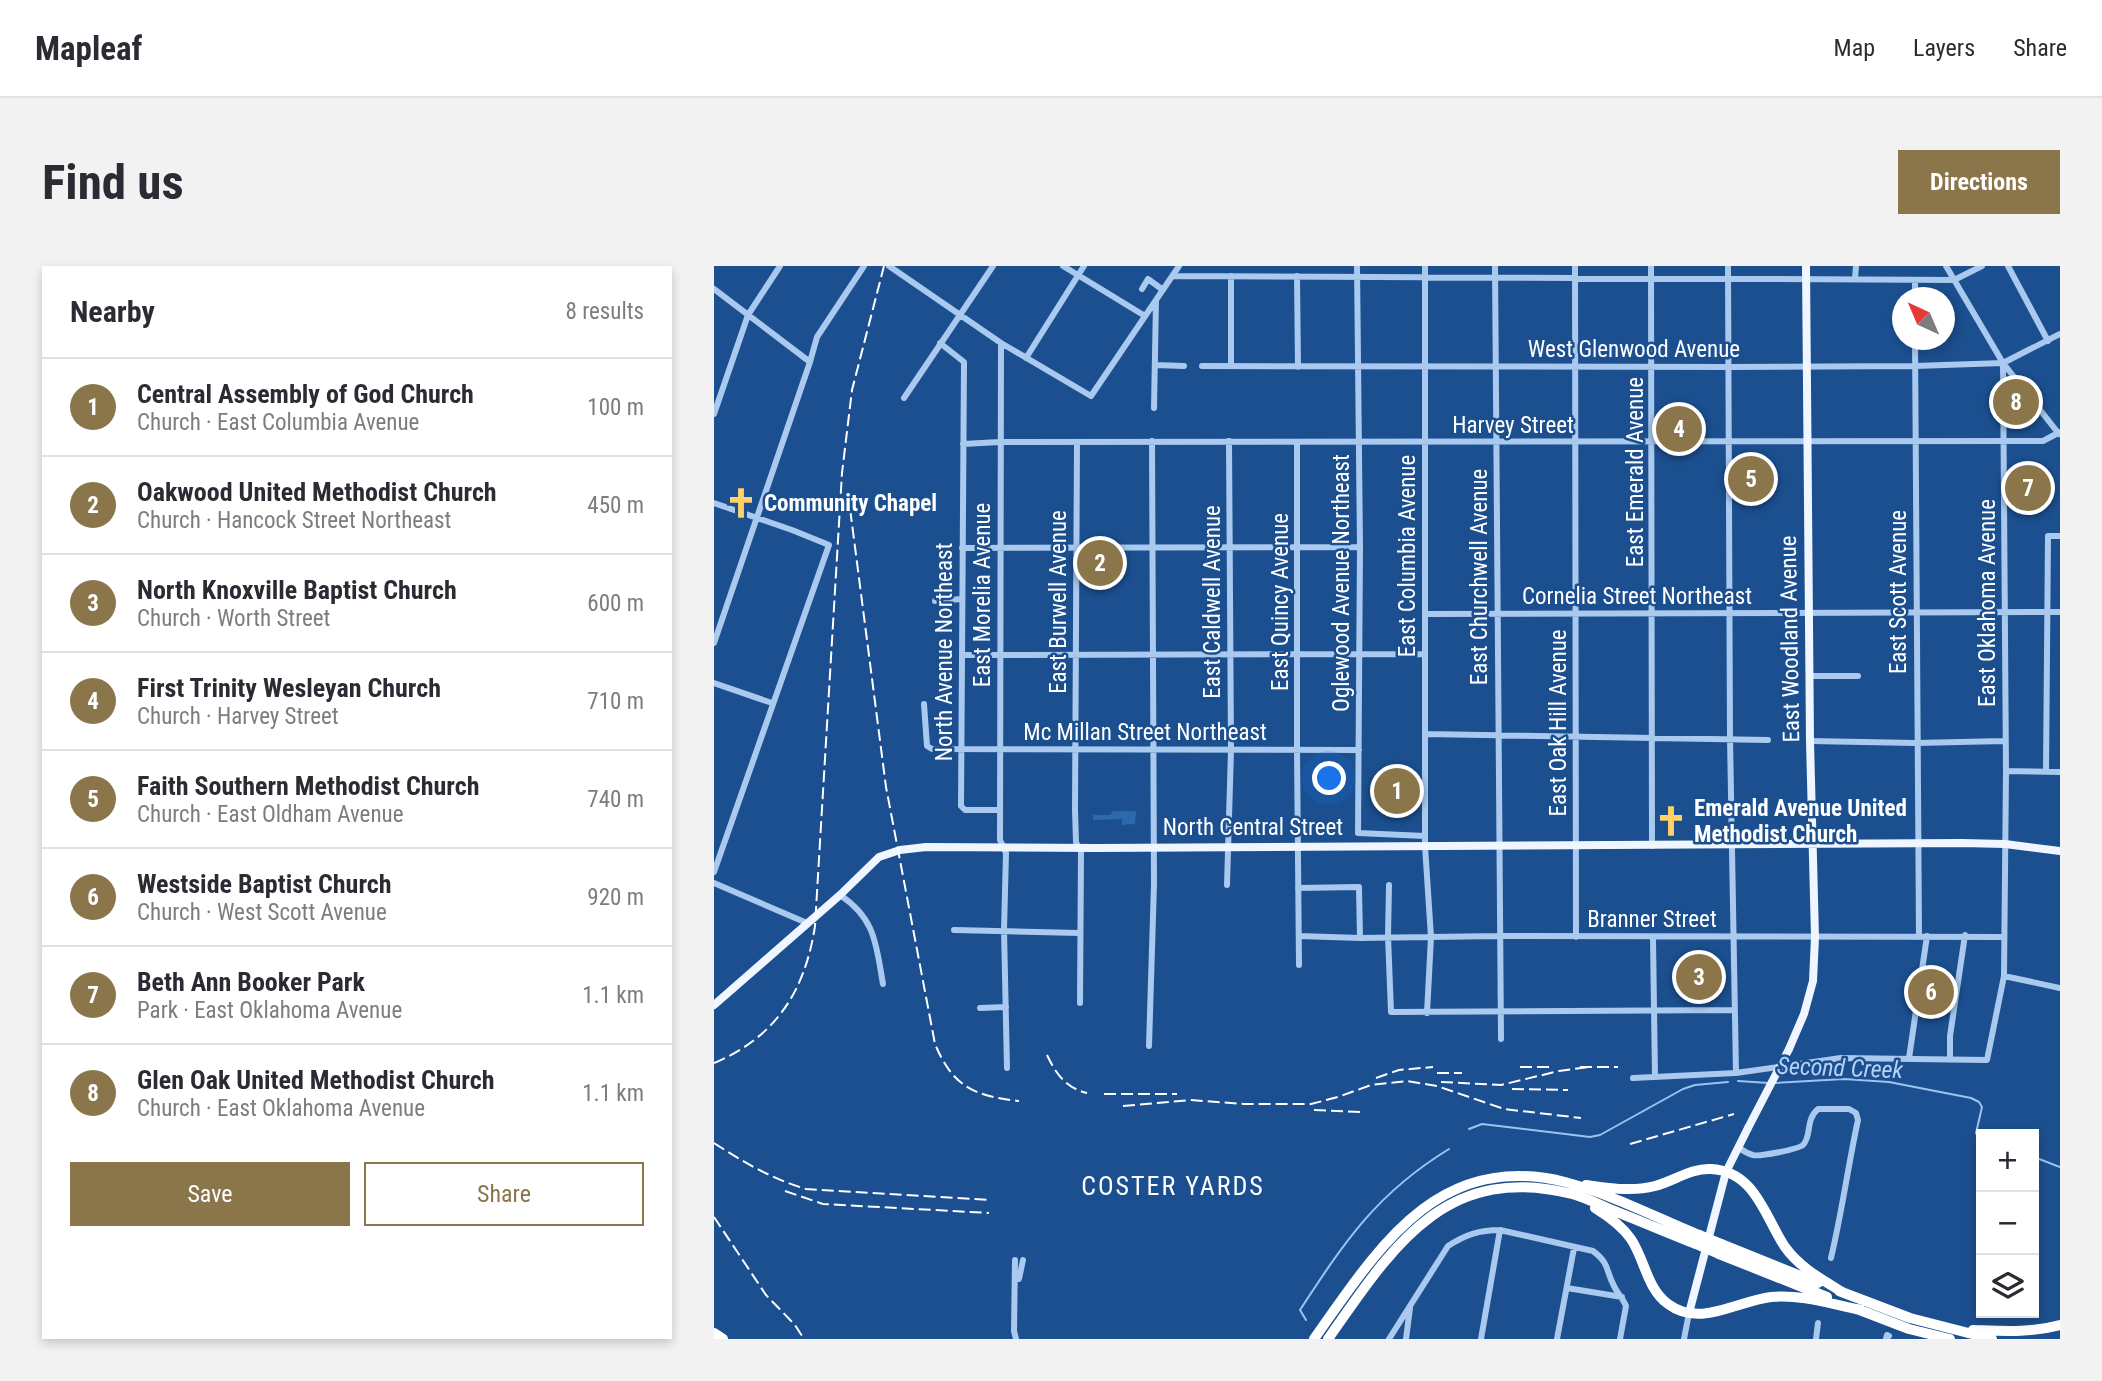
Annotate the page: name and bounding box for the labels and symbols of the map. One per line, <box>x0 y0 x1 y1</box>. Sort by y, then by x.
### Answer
north arrow <box>1892 287 1955 350</box>
street label: West Glenwood Avenue <box>1528 336 1740 363</box>
pin: 8 <box>1993 376 2039 428</box>
street label: East Emerald Avenue <box>1622 377 1649 567</box>
pin: 4 <box>1656 403 1702 455</box>
street label: Harvey Street <box>1452 412 1574 439</box>
pin: 5 <box>1728 453 1774 505</box>
street label: Oglewood Avenue Northeast <box>1328 454 1355 712</box>
street label: East Columbia Avenue <box>1394 455 1421 657</box>
pin: 7 <box>2005 462 2051 514</box>
street label: East Churchwell Avenue <box>1466 469 1493 685</box>
church icon: Community Chapel <box>724 486 758 520</box>
place label: Community Chapel <box>764 490 937 517</box>
street label: East Oklahoma Avenue <box>1974 499 2001 707</box>
street label: East Morelia Avenue <box>969 503 996 687</box>
street label: East Caldwell Avenue <box>1199 505 1226 699</box>
street label: East Burwell Avenue <box>1045 510 1072 694</box>
street label: East Scott Avenue <box>1885 510 1912 674</box>
street label: East Quincy Avenue <box>1267 513 1294 691</box>
street label: East Woodland Avenue <box>1775 535 1805 743</box>
pin: 2 <box>1077 537 1123 589</box>
street label: North Avenue Northeast <box>931 543 958 761</box>
street label: Cornelia Street Northeast <box>1522 583 1752 610</box>
street label: East Oak Hill Avenue <box>1545 629 1572 817</box>
street label: Mc Millan Street Northeast <box>1023 719 1267 746</box>
your location <box>1312 761 1346 795</box>
pin: 1 <box>1374 765 1420 817</box>
place label: Emerald Avenue United Methodist Church <box>1694 795 1907 848</box>
church icon: Emerald Avenue United Methodist Church <box>1654 804 1688 838</box>
street label: North Central Street <box>1163 814 1343 841</box>
street label: Branner Street <box>1587 906 1717 933</box>
pin: 3 <box>1676 951 1722 1003</box>
pin: 6 <box>1908 966 1954 1018</box>
water label: Second Creek <box>1777 1052 1904 1084</box>
district label: COSTER YARDS <box>1081 1171 1265 1201</box>

